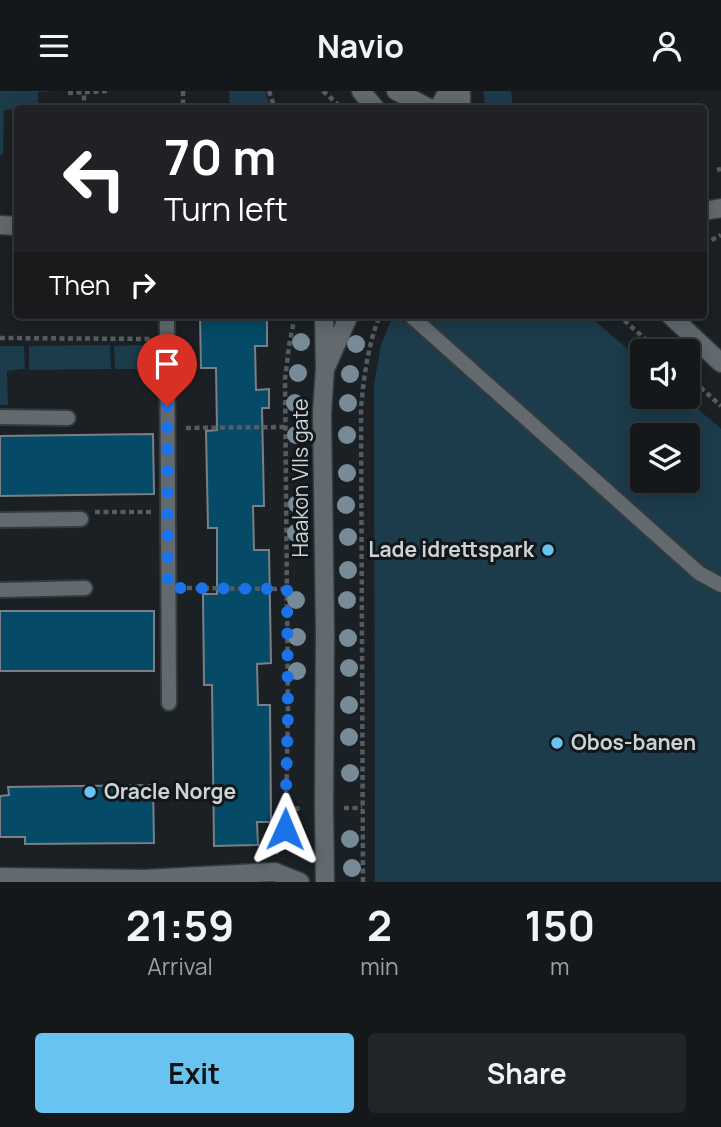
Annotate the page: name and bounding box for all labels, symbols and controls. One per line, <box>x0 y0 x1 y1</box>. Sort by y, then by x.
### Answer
text: Navio <box>317 24 404 68</box>
icon: menu <box>35 27 73 65</box>
icon: person <box>648 27 686 65</box>
text: 70 m <box>164 123 276 190</box>
icon: left <box>49 133 140 224</box>
text: Turn left <box>164 187 288 231</box>
icon: right <box>124 266 162 304</box>
text: Then <box>49 267 110 303</box>
pin <box>137 334 197 406</box>
map controls <box>630 339 700 493</box>
button: sound <box>630 339 700 409</box>
icon: arrive <box>148 345 186 383</box>
street label: Haakon VIIs gate <box>286 398 314 558</box>
button: layers <box>630 423 700 493</box>
place label: Lade idrettspark <box>368 535 535 563</box>
marker: Lade idrettspark <box>540 542 556 558</box>
place label: Obos-banen <box>571 728 696 756</box>
marker: Obos-banen <box>549 735 565 751</box>
place label: Oracle Norge <box>104 777 236 805</box>
marker: Oracle Norge <box>82 784 98 800</box>
position arrow <box>248 792 322 866</box>
text: 21:59 <box>126 896 234 954</box>
text: 2 <box>367 896 392 954</box>
text: 150 <box>525 896 595 954</box>
text: Arrival <box>147 950 213 982</box>
text: min <box>360 950 399 982</box>
text: m <box>550 950 570 982</box>
button: Exit <box>35 1033 354 1113</box>
button: Share <box>368 1033 686 1113</box>

